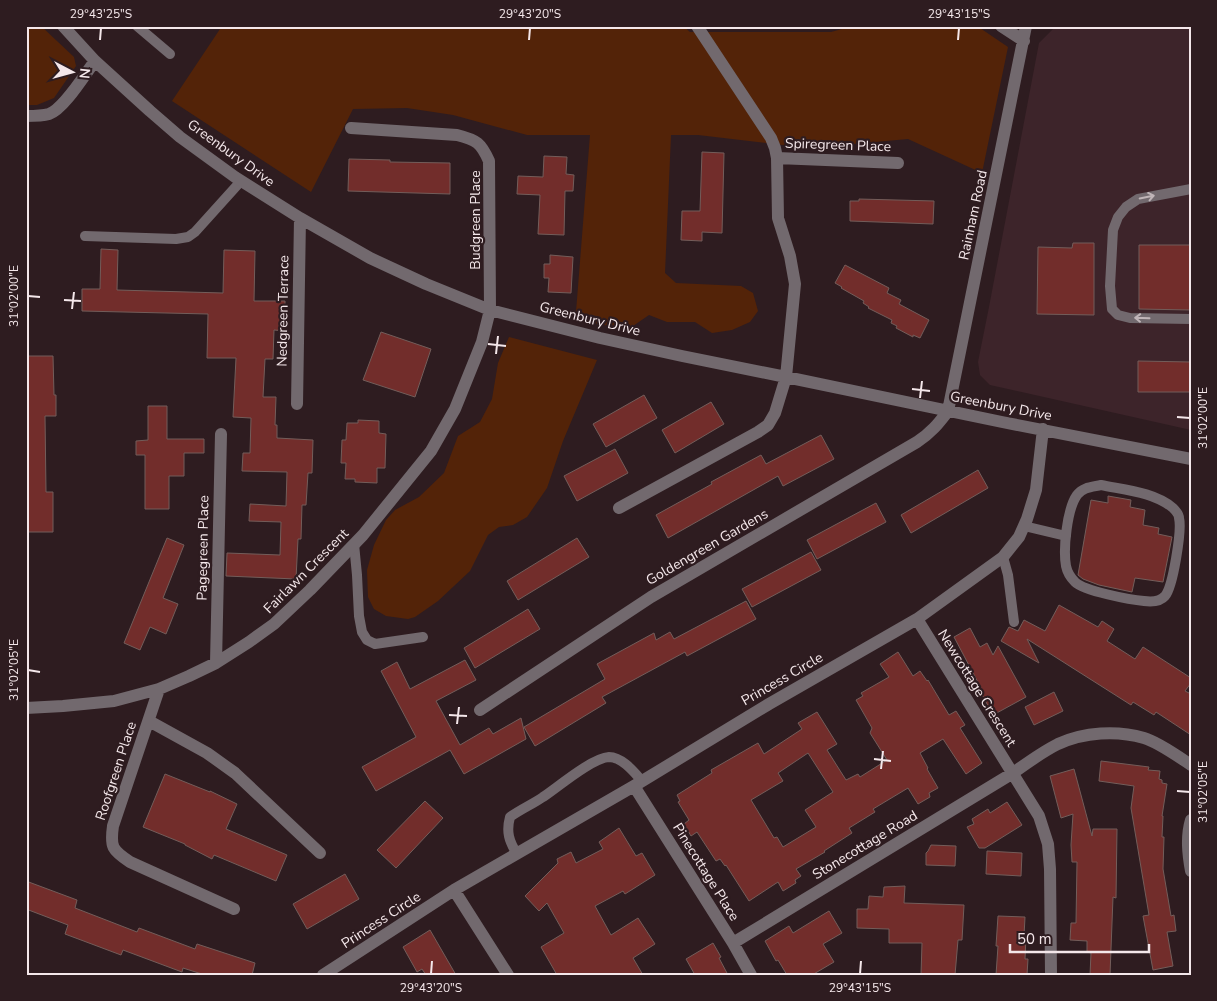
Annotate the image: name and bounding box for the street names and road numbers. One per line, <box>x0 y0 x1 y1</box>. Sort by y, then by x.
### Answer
street label: Greenbury Drive <box>184 115 278 191</box>
street label: Spiregreen Place <box>785 134 891 156</box>
street label: Rainham Road <box>954 168 992 262</box>
street label: Budgreen Place <box>466 170 485 270</box>
street label: Nedgreen Terrace <box>273 255 293 367</box>
street label: Greenbury Drive <box>538 297 642 341</box>
street label: Greenbury Drive <box>948 387 1054 425</box>
street label: Pagegreen Place <box>193 495 213 601</box>
street label: Goldengreen Gardens <box>643 504 772 590</box>
street label: Fairlawn Crescent <box>259 524 353 618</box>
street label: Newcottage Crescent <box>933 626 1021 750</box>
street label: Princess Circle <box>738 648 826 710</box>
street label: Roofgreen Place <box>91 719 141 823</box>
street label: Stonecottage Road <box>809 806 921 884</box>
street label: Pinecottage Place <box>668 819 744 925</box>
street label: Princess Circle <box>338 887 424 953</box>

